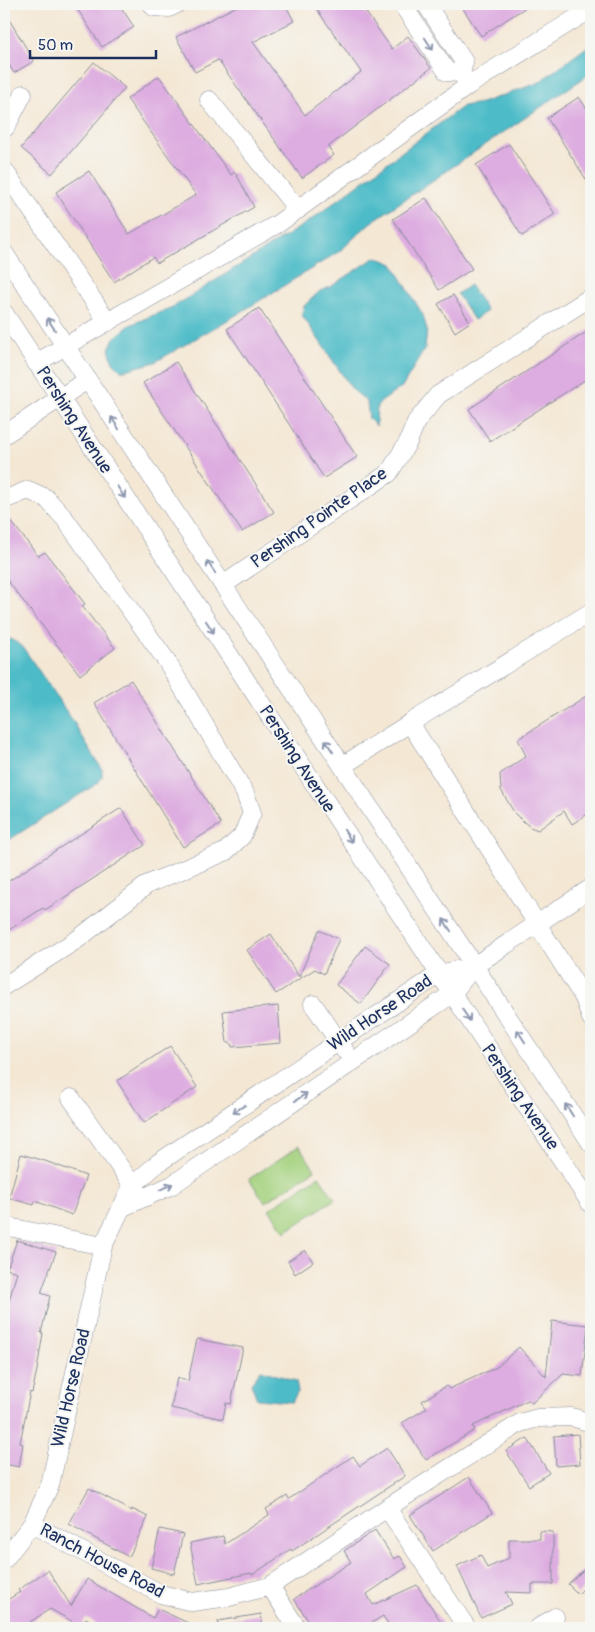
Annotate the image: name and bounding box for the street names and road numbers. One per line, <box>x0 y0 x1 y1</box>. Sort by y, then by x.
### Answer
street label: Pershing Avenue <box>31 362 117 478</box>
street label: Pershing Pointe Place <box>246 462 392 574</box>
street label: Pershing Avenue <box>254 701 340 817</box>
street label: Wild Horse Road <box>323 970 437 1056</box>
street label: Pershing Avenue <box>476 1039 564 1155</box>
street label: Wild Horse Road <box>46 1326 96 1450</box>
street label: Ranch House Road <box>36 1518 168 1604</box>

